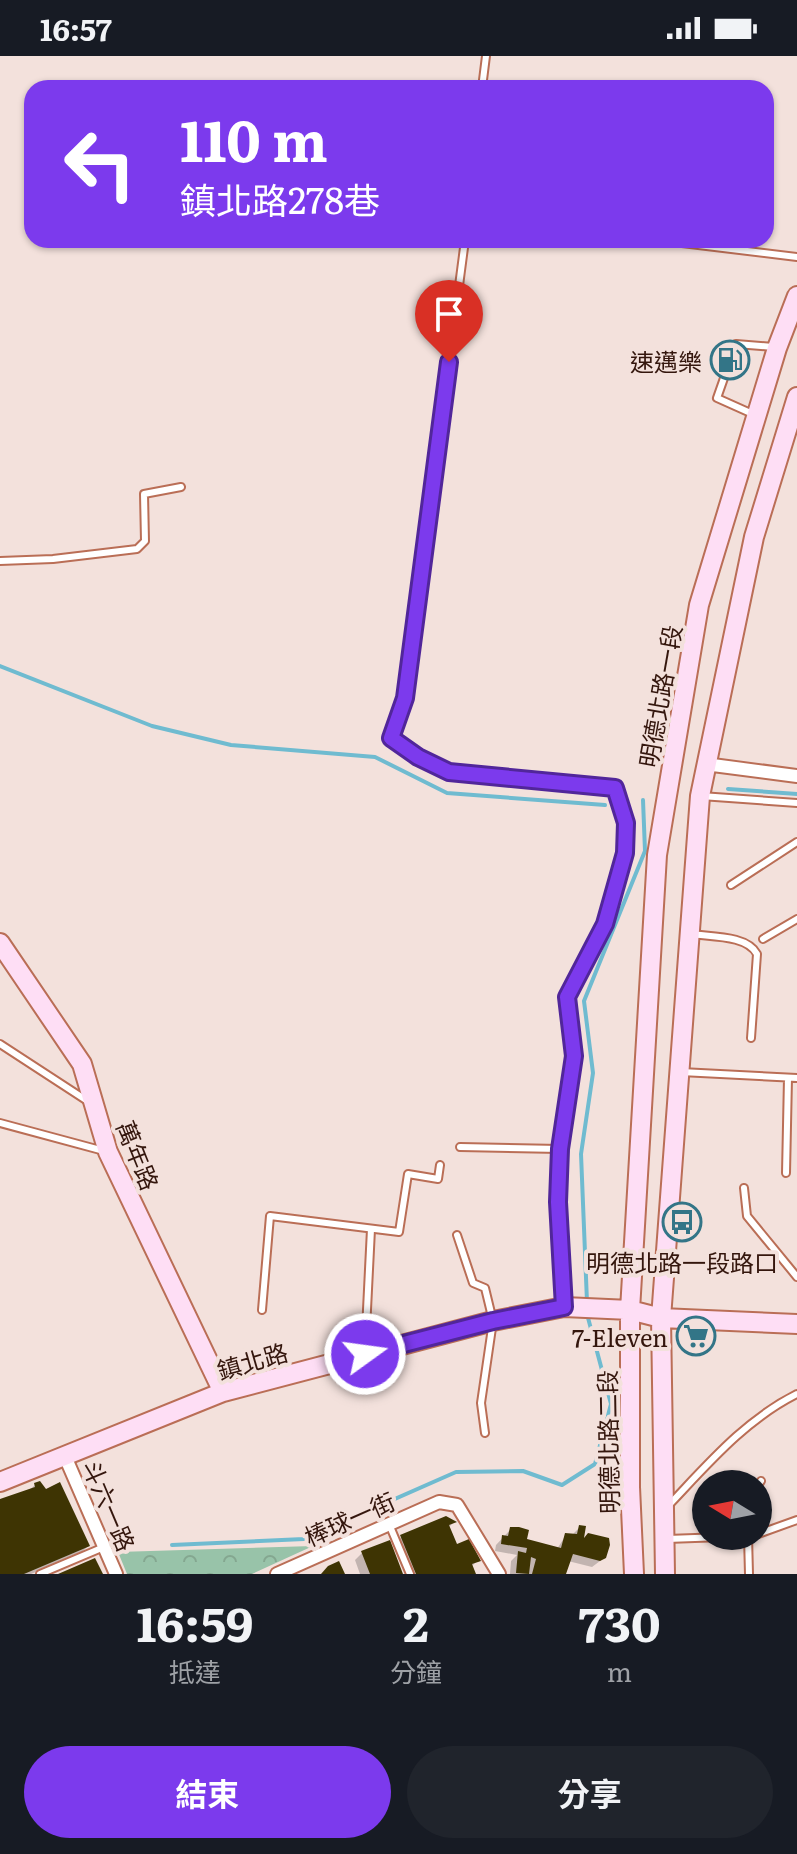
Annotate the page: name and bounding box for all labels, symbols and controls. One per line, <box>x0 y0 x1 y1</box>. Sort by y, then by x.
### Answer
text: 16:57 <box>40 6 112 50</box>
text: 110 m <box>180 96 328 179</box>
icon: left <box>48 112 152 216</box>
text: 鎮北路278巷 <box>180 172 380 225</box>
pin <box>415 280 483 362</box>
icon: arrive <box>427 292 471 336</box>
fuel station icon: 速邁樂 <box>709 339 751 381</box>
place label: 速邁樂 <box>630 343 702 378</box>
street label: 明德北路一段 <box>629 622 689 770</box>
street label: 萬年路 <box>109 1115 169 1195</box>
bus stop icon: 明德北路一段路口 <box>661 1201 703 1243</box>
place label: 明德北路一段路口 <box>586 1244 778 1279</box>
position arrow <box>323 1312 407 1396</box>
supermarket icon: 7-Eleven <box>675 1315 717 1357</box>
place label: 7-Eleven <box>572 1319 668 1354</box>
street label: 鎮北路 <box>213 1333 291 1387</box>
street label: 明德北路二段 <box>588 1370 626 1514</box>
street label: 斗六一路 <box>75 1454 145 1556</box>
north arrow <box>692 1470 772 1550</box>
map controls <box>692 1470 772 1550</box>
street label: 棒球一街 <box>298 1482 400 1554</box>
text: 16:59 <box>136 1586 253 1657</box>
text: 2 <box>403 1586 429 1657</box>
text: 730 <box>578 1586 661 1657</box>
text: 抵達 <box>169 1651 221 1690</box>
text: 分鐘 <box>390 1651 442 1690</box>
text: m <box>607 1651 632 1690</box>
button: 結束 <box>24 1746 391 1838</box>
button: 分享 <box>407 1746 773 1838</box>

